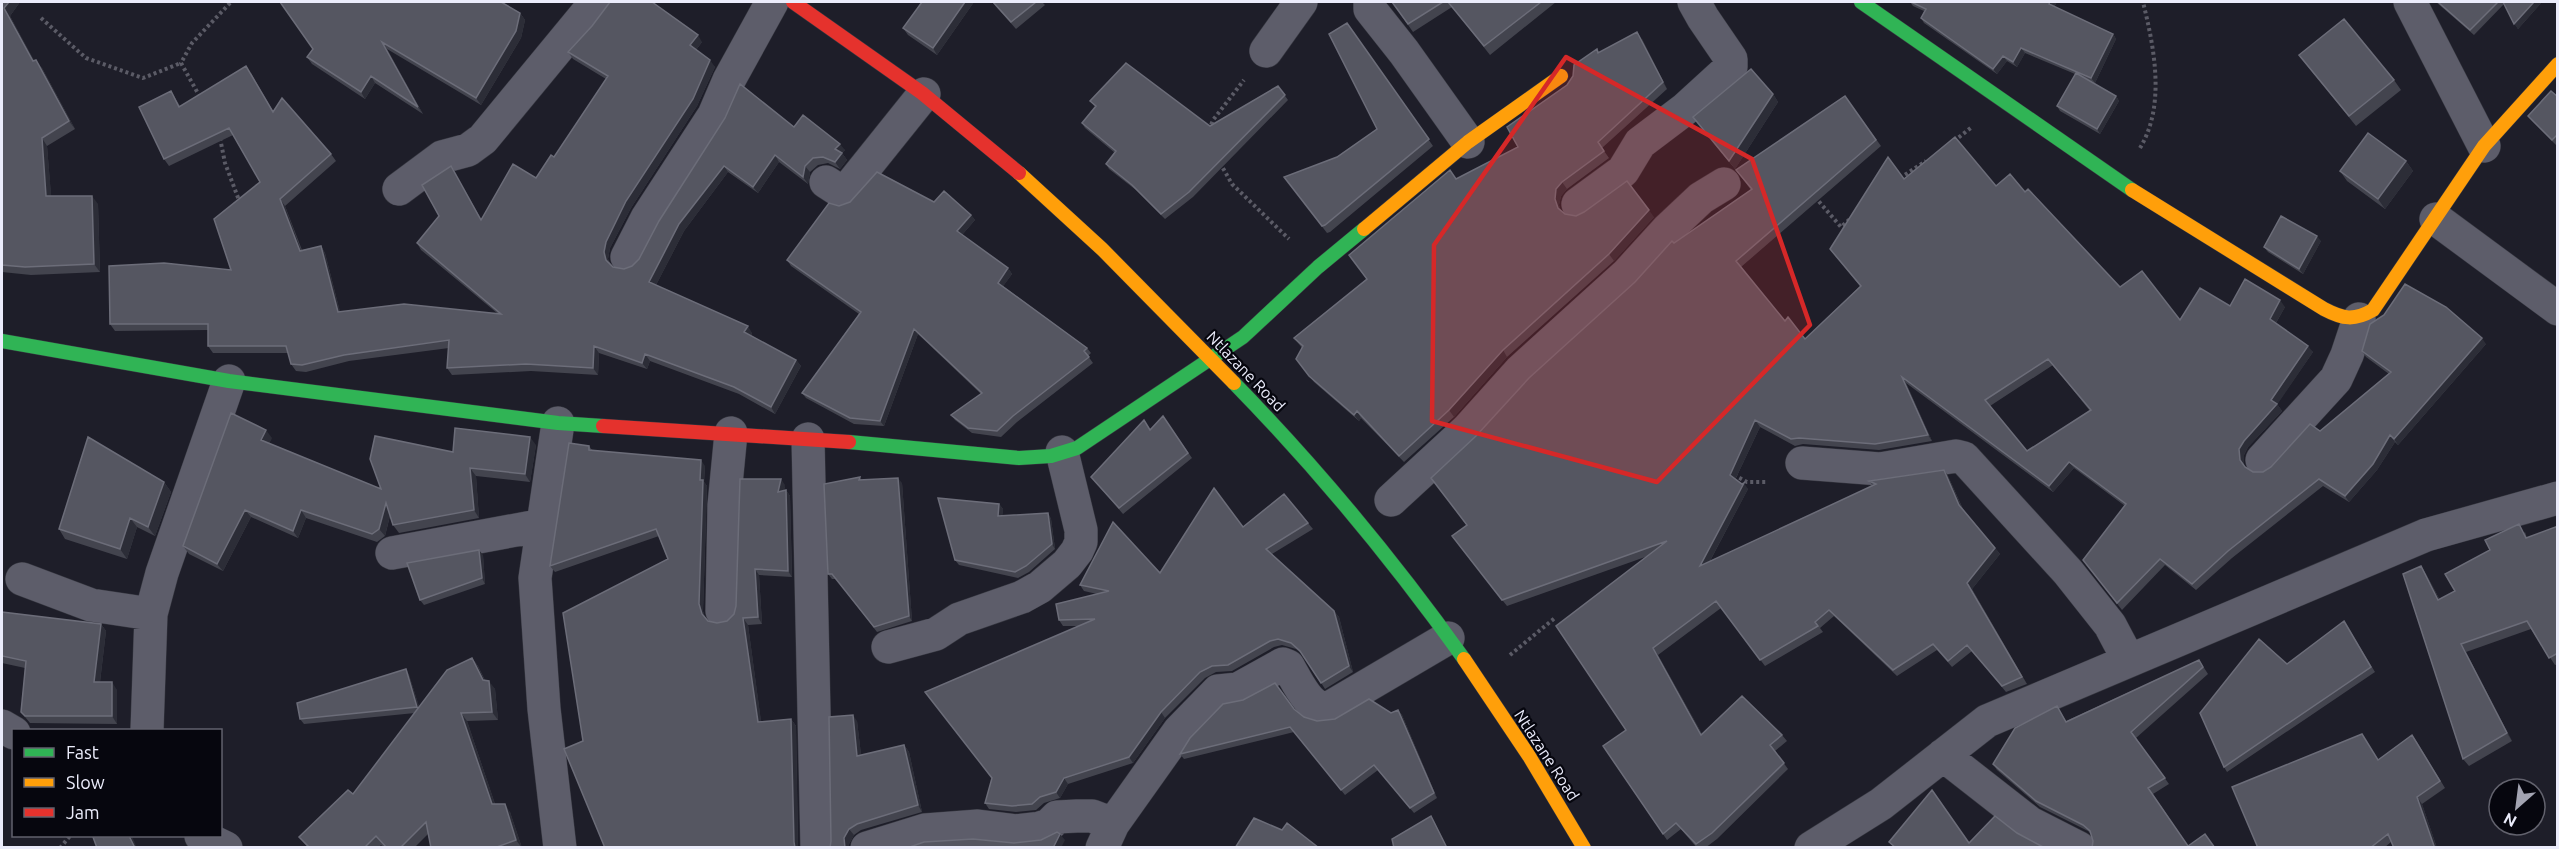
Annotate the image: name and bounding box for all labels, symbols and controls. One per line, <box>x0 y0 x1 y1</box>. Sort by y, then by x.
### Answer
street label: Ntlazane Road <box>1203 327 1289 415</box>
street label: Ntlazane Road <box>1511 706 1583 804</box>
legend <box>12 729 222 837</box>
text: Fast <box>66 742 99 762</box>
text: Slow <box>66 772 105 792</box>
north arrow <box>2487 777 2547 837</box>
text: Jam <box>66 802 100 822</box>
text: N <box>2500 809 2519 831</box>

